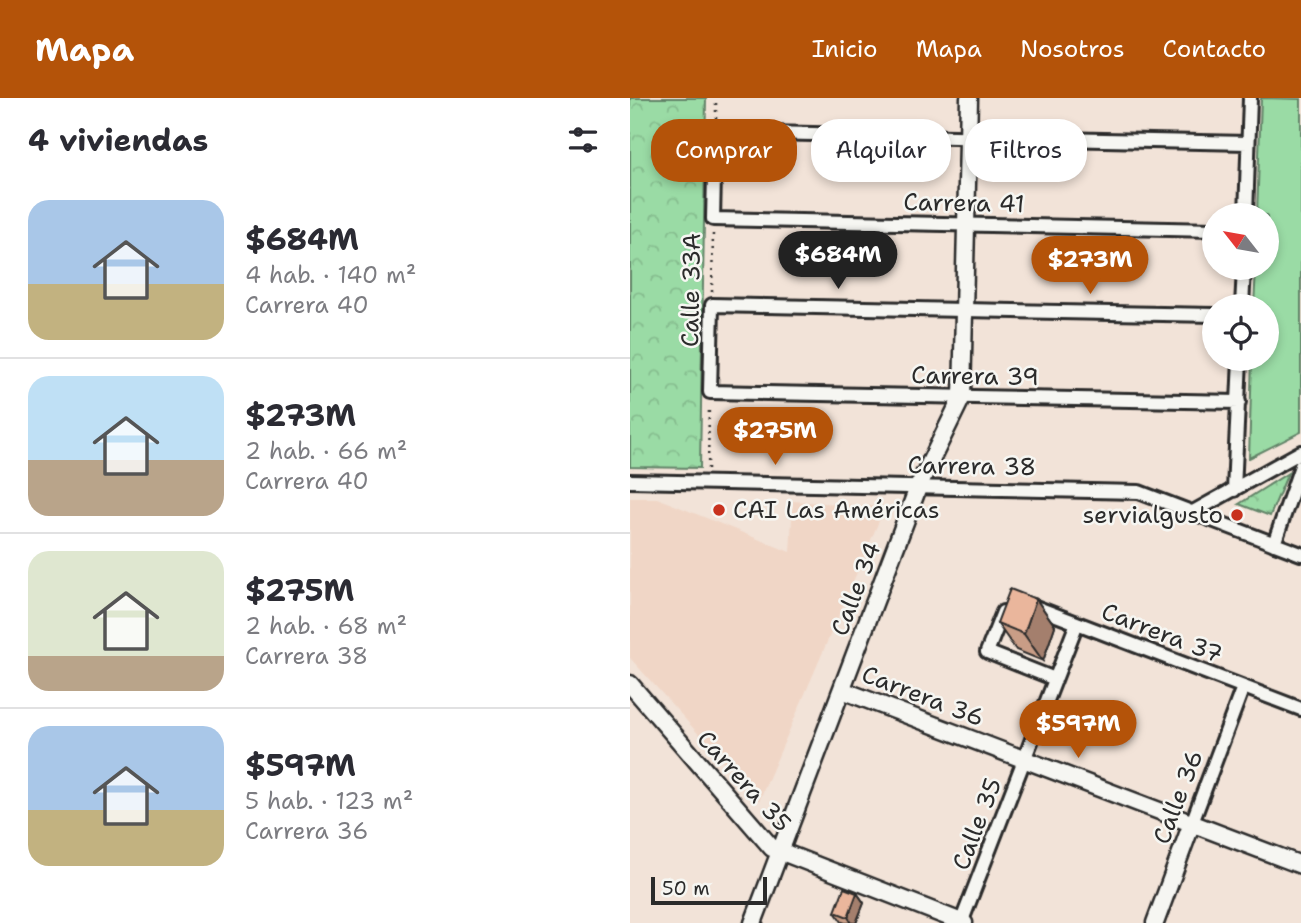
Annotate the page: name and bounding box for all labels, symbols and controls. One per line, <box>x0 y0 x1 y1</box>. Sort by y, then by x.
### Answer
text: Mapa <box>35 27 134 72</box>
text: Inicio <box>812 33 878 65</box>
text: Mapa <box>916 33 982 65</box>
text: Nosotros <box>1020 33 1125 65</box>
text: Contacto <box>1163 33 1266 65</box>
chip: Comprar <box>651 119 797 182</box>
chip: Alquilar <box>811 119 951 182</box>
chip: Filtros <box>965 119 1087 182</box>
text: 4 viviendas <box>28 120 208 161</box>
icon: filters <box>564 121 602 159</box>
street label: Carrera 41 <box>903 186 1025 220</box>
north arrow <box>1202 203 1279 280</box>
map controls <box>1202 203 1279 371</box>
text: $684M <box>245 219 359 260</box>
icon: home <box>84 228 168 312</box>
pin: $684M <box>789 232 887 291</box>
street label: Calle 33A <box>674 233 708 347</box>
pin: $273M <box>1041 236 1139 296</box>
text: $684M <box>794 239 882 269</box>
text: $273M <box>1047 244 1133 274</box>
text: 4 hab. · 140 m² <box>245 260 416 290</box>
text: Carrera 40 <box>245 290 369 320</box>
button: locate <box>1202 294 1279 371</box>
street label: Carrera 39 <box>911 359 1039 393</box>
text: $273M <box>245 395 356 436</box>
icon: home <box>84 404 168 488</box>
pin: $275M <box>726 408 824 467</box>
text: $275M <box>733 415 817 445</box>
text: 2 hab. · 66 m² <box>245 436 407 466</box>
street label: Carrera 38 <box>907 449 1037 483</box>
text: Carrera 40 <box>245 466 369 496</box>
place label: CAI Las Américas <box>733 494 940 526</box>
place label: servialgusto <box>1083 499 1223 531</box>
marker: CAI Las Américas <box>711 502 727 518</box>
marker: servialgusto <box>1229 507 1245 523</box>
street label: Calle 34 <box>824 538 888 640</box>
text: $275M <box>245 570 354 611</box>
icon: home <box>84 579 168 663</box>
street label: Carrera 37 <box>1097 595 1227 671</box>
text: 2 hab. · 68 m² <box>245 611 407 641</box>
text: Carrera 38 <box>245 641 368 671</box>
street label: Carrera 36 <box>857 658 989 734</box>
pin: $597M <box>1029 700 1127 760</box>
text: $597M <box>1035 708 1121 738</box>
street label: Carrera 35 <box>690 723 798 839</box>
text: $597M <box>245 745 356 786</box>
street label: Calle 36 <box>1145 745 1211 849</box>
icon: home <box>84 754 168 838</box>
street label: Calle 35 <box>945 773 1009 875</box>
text: 5 hab. · 123 m² <box>245 786 413 816</box>
text: Carrera 36 <box>245 816 368 846</box>
scale bar <box>651 874 766 906</box>
text: 50 m <box>662 876 710 901</box>

